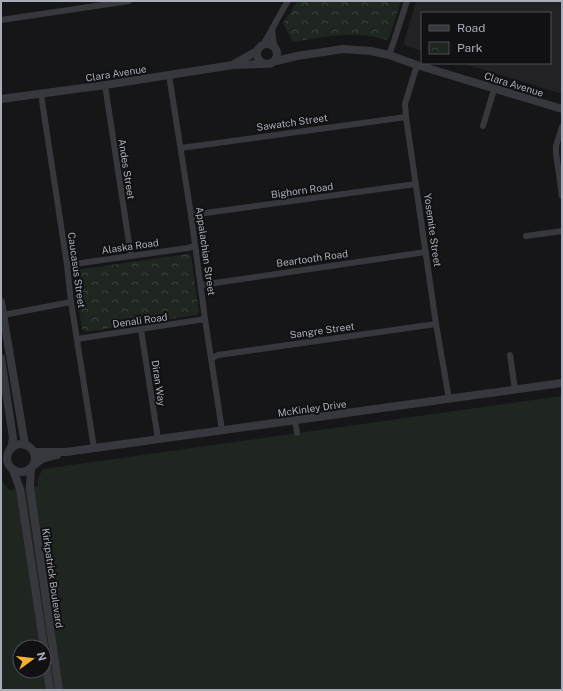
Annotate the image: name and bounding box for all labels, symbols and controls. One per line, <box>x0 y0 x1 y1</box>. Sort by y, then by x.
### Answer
legend <box>421 12 551 64</box>
text: Road <box>457 21 485 35</box>
text: Park <box>457 41 483 55</box>
street label: Clara Avenue <box>85 62 148 84</box>
street label: Clara Avenue <box>483 69 545 99</box>
street label: Sawatch Street <box>256 111 328 133</box>
street label: Andes Street <box>116 138 138 200</box>
street label: Bighorn Road <box>270 180 334 200</box>
street label: Yosemite Street <box>422 193 444 268</box>
street label: Appalachian Street <box>194 206 218 296</box>
street label: Caucasus Street <box>66 231 88 309</box>
street label: Alaska Road <box>101 236 159 256</box>
street label: Beartooth Road <box>275 247 349 269</box>
street label: Denali Road <box>112 310 168 330</box>
street label: Sangre Street <box>289 320 355 340</box>
street label: Diran Way <box>149 359 169 408</box>
street label: McKinley Drive <box>277 397 347 419</box>
street label: Kirkpatrick Boulevard <box>40 527 66 629</box>
north arrow <box>12 639 52 679</box>
text: N <box>35 651 49 662</box>

